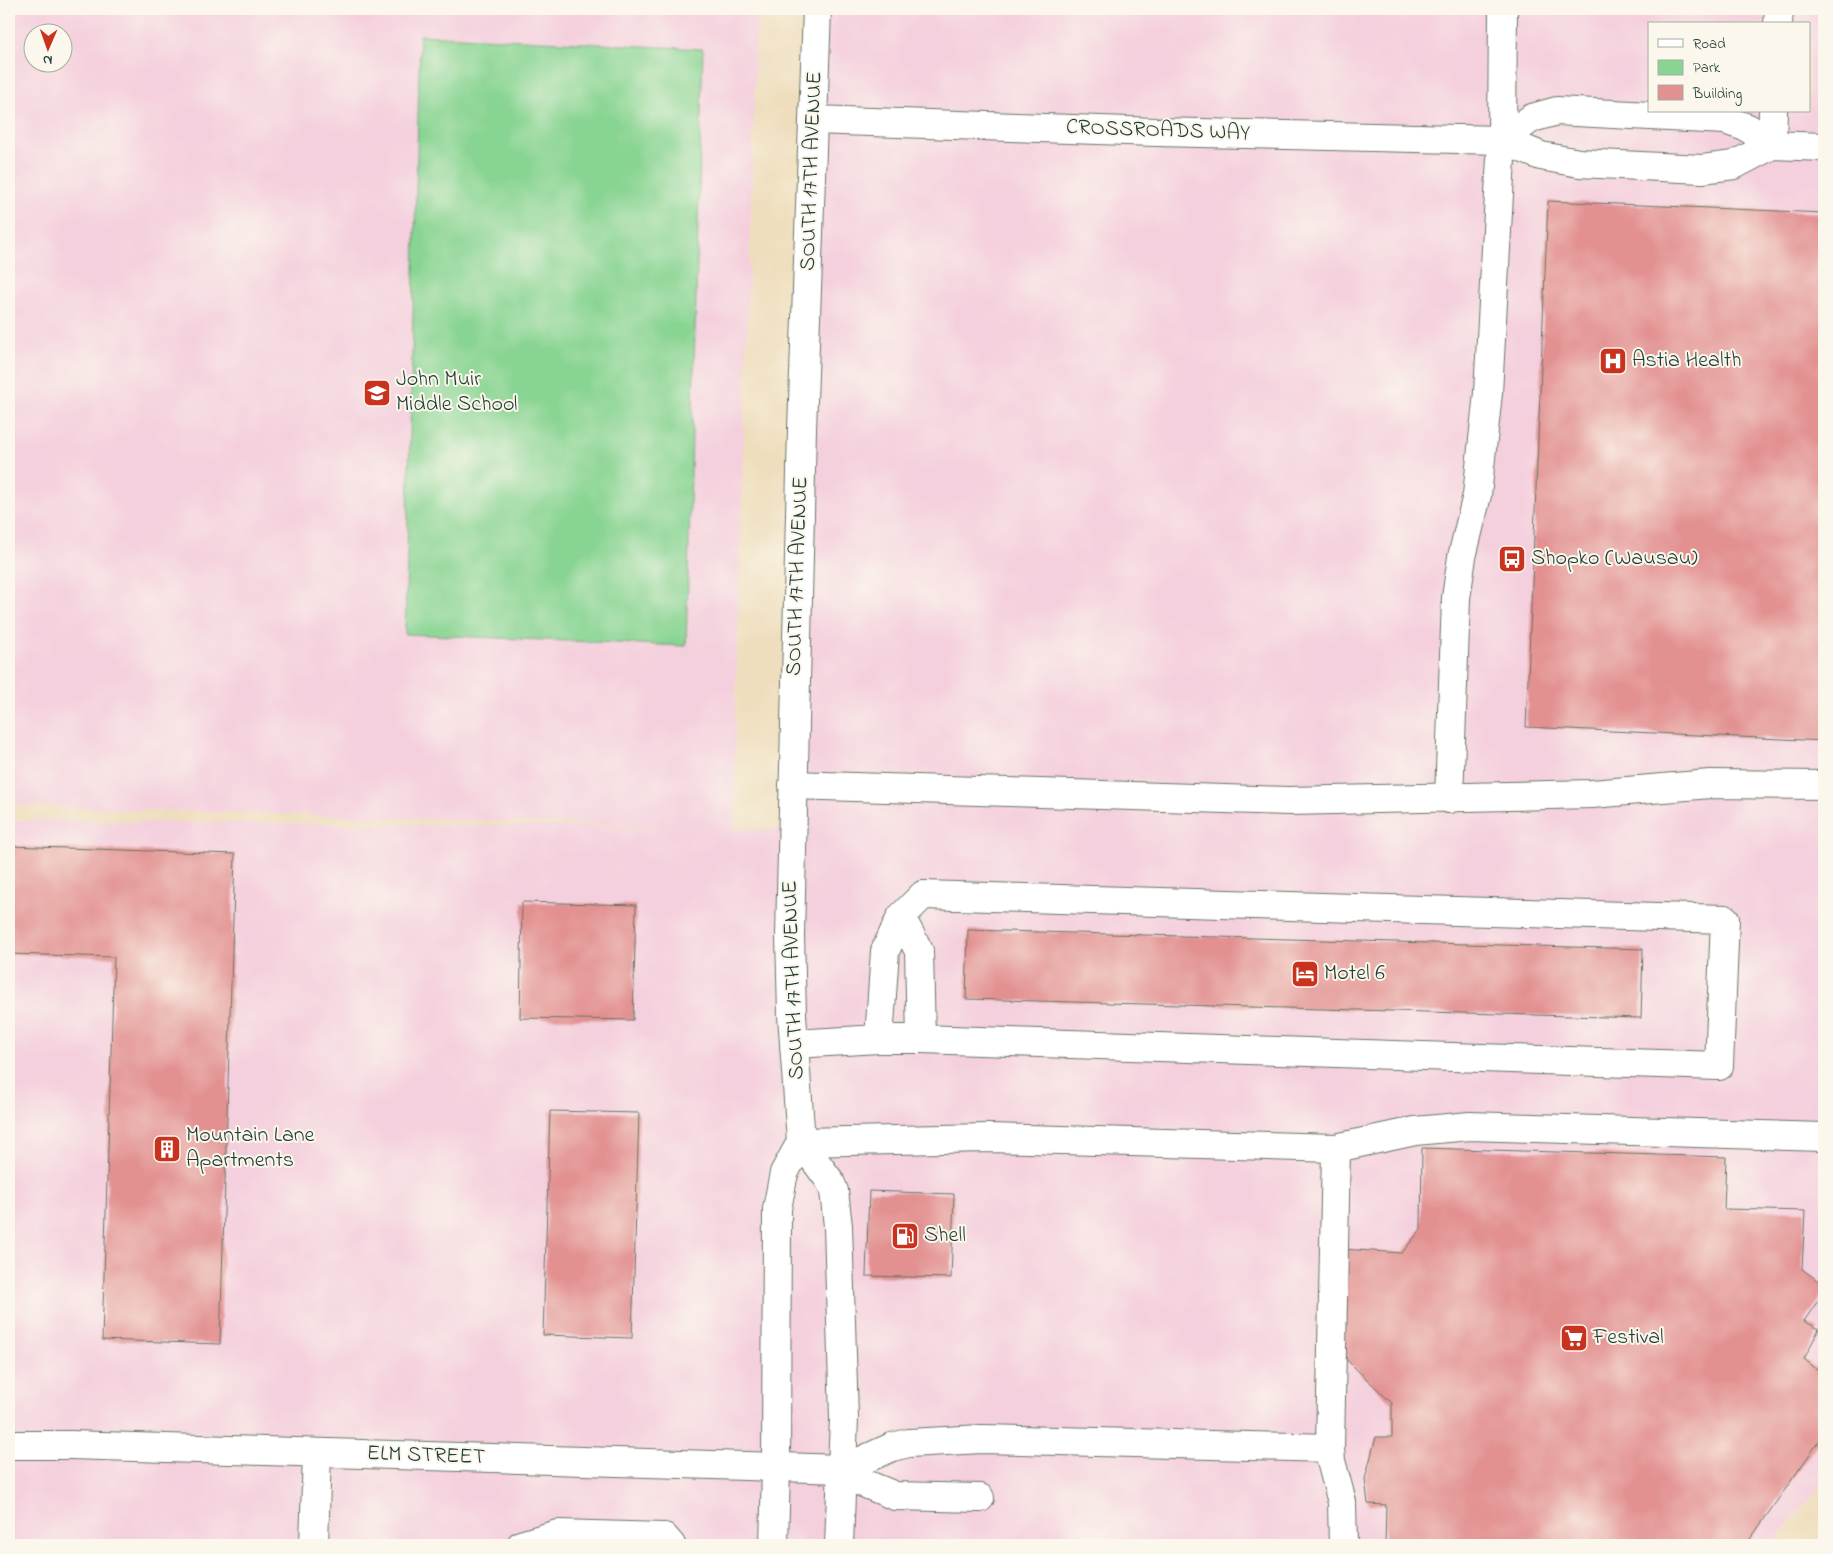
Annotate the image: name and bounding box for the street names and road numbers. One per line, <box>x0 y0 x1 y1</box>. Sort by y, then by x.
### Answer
street label: SOUTH 17TH AVENUE <box>793 71 831 271</box>
street label: CROSSROADS WAY <box>1065 112 1251 150</box>
street label: SOUTH 17TH AVENUE <box>779 476 817 676</box>
street label: SOUTH 17TH AVENUE <box>775 880 813 1080</box>
street label: ELM STREET <box>366 1438 486 1474</box>

